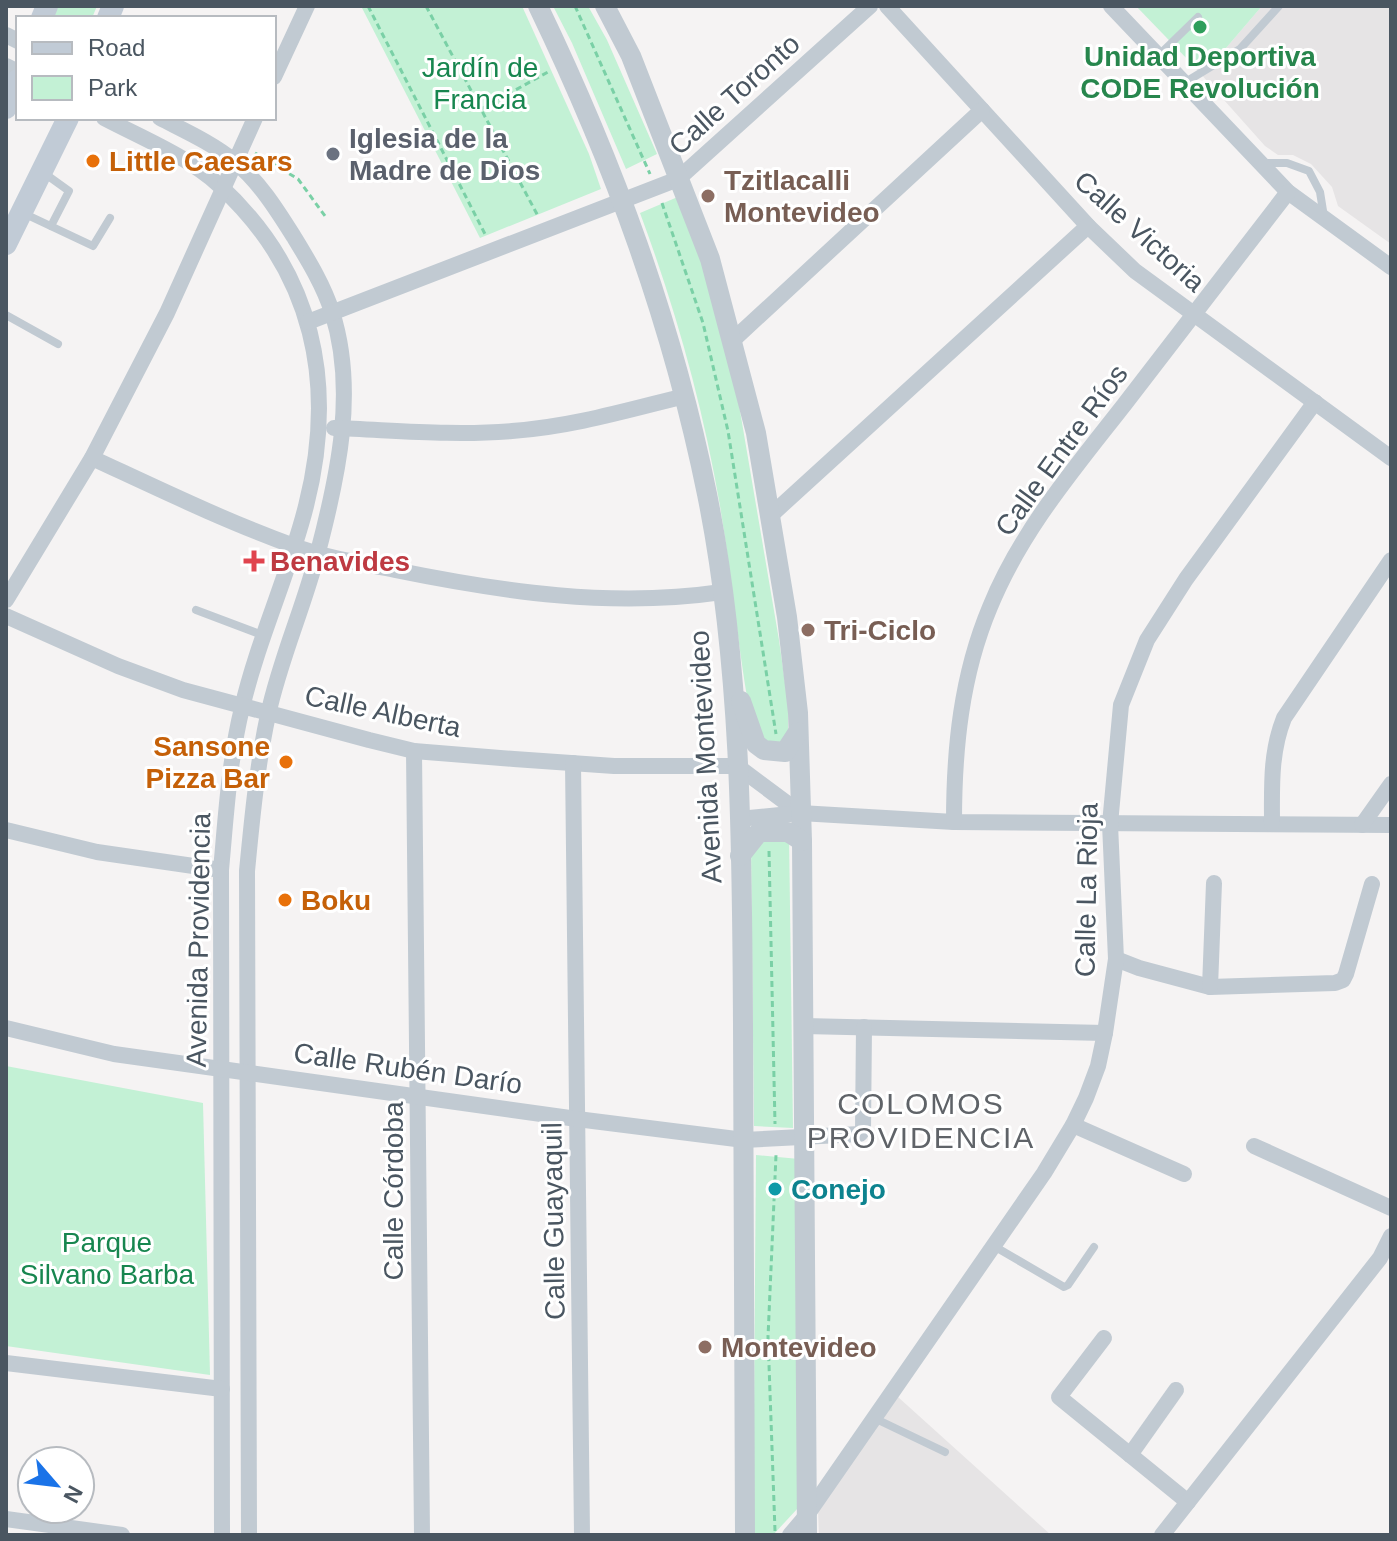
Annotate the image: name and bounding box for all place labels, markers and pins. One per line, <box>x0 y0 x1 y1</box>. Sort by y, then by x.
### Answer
marker: Unidad Deportiva CODE Revolución <box>1191 18 1209 36</box>
place label: Unidad Deportiva CODE Revolución <box>1080 41 1320 104</box>
place label: Iglesia de la Madre de Dios <box>349 123 540 186</box>
marker: Iglesia de la Madre de Dios <box>324 145 342 163</box>
place label: Little Caesars <box>109 146 293 177</box>
marker: Little Caesars <box>84 152 102 170</box>
place label: Tzitlacalli Montevideo <box>724 165 880 228</box>
marker: Tzitlacalli Montevideo <box>699 187 717 205</box>
place label: Benavides <box>270 546 410 577</box>
marker: Benavides <box>245 552 263 570</box>
place label: Tri-Ciclo <box>824 615 936 646</box>
marker: Tri-Ciclo <box>799 621 817 639</box>
place label: Sansone Pizza Bar <box>146 731 270 794</box>
marker: Sansone Pizza Bar <box>277 753 295 771</box>
place label: Boku <box>301 885 371 916</box>
marker: Boku <box>276 891 294 909</box>
place label: Conejo <box>791 1174 886 1205</box>
marker: Conejo <box>766 1180 784 1198</box>
place label: Montevideo <box>721 1332 877 1363</box>
marker: Montevideo <box>696 1338 714 1356</box>

